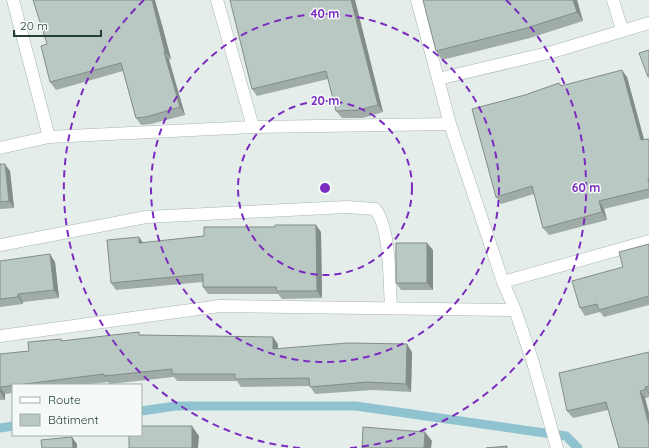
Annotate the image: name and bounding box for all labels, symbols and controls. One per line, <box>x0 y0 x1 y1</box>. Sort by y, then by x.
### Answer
text: 40 m <box>311 6 339 21</box>
scale bar <box>14 12 101 38</box>
text: 20 m <box>20 18 48 33</box>
text: 20 m <box>311 93 339 108</box>
text: 60 m <box>572 180 600 195</box>
centre of rings <box>318 181 332 195</box>
legend <box>12 384 142 436</box>
text: Route <box>48 392 81 407</box>
text: Bâtiment <box>48 412 98 427</box>

